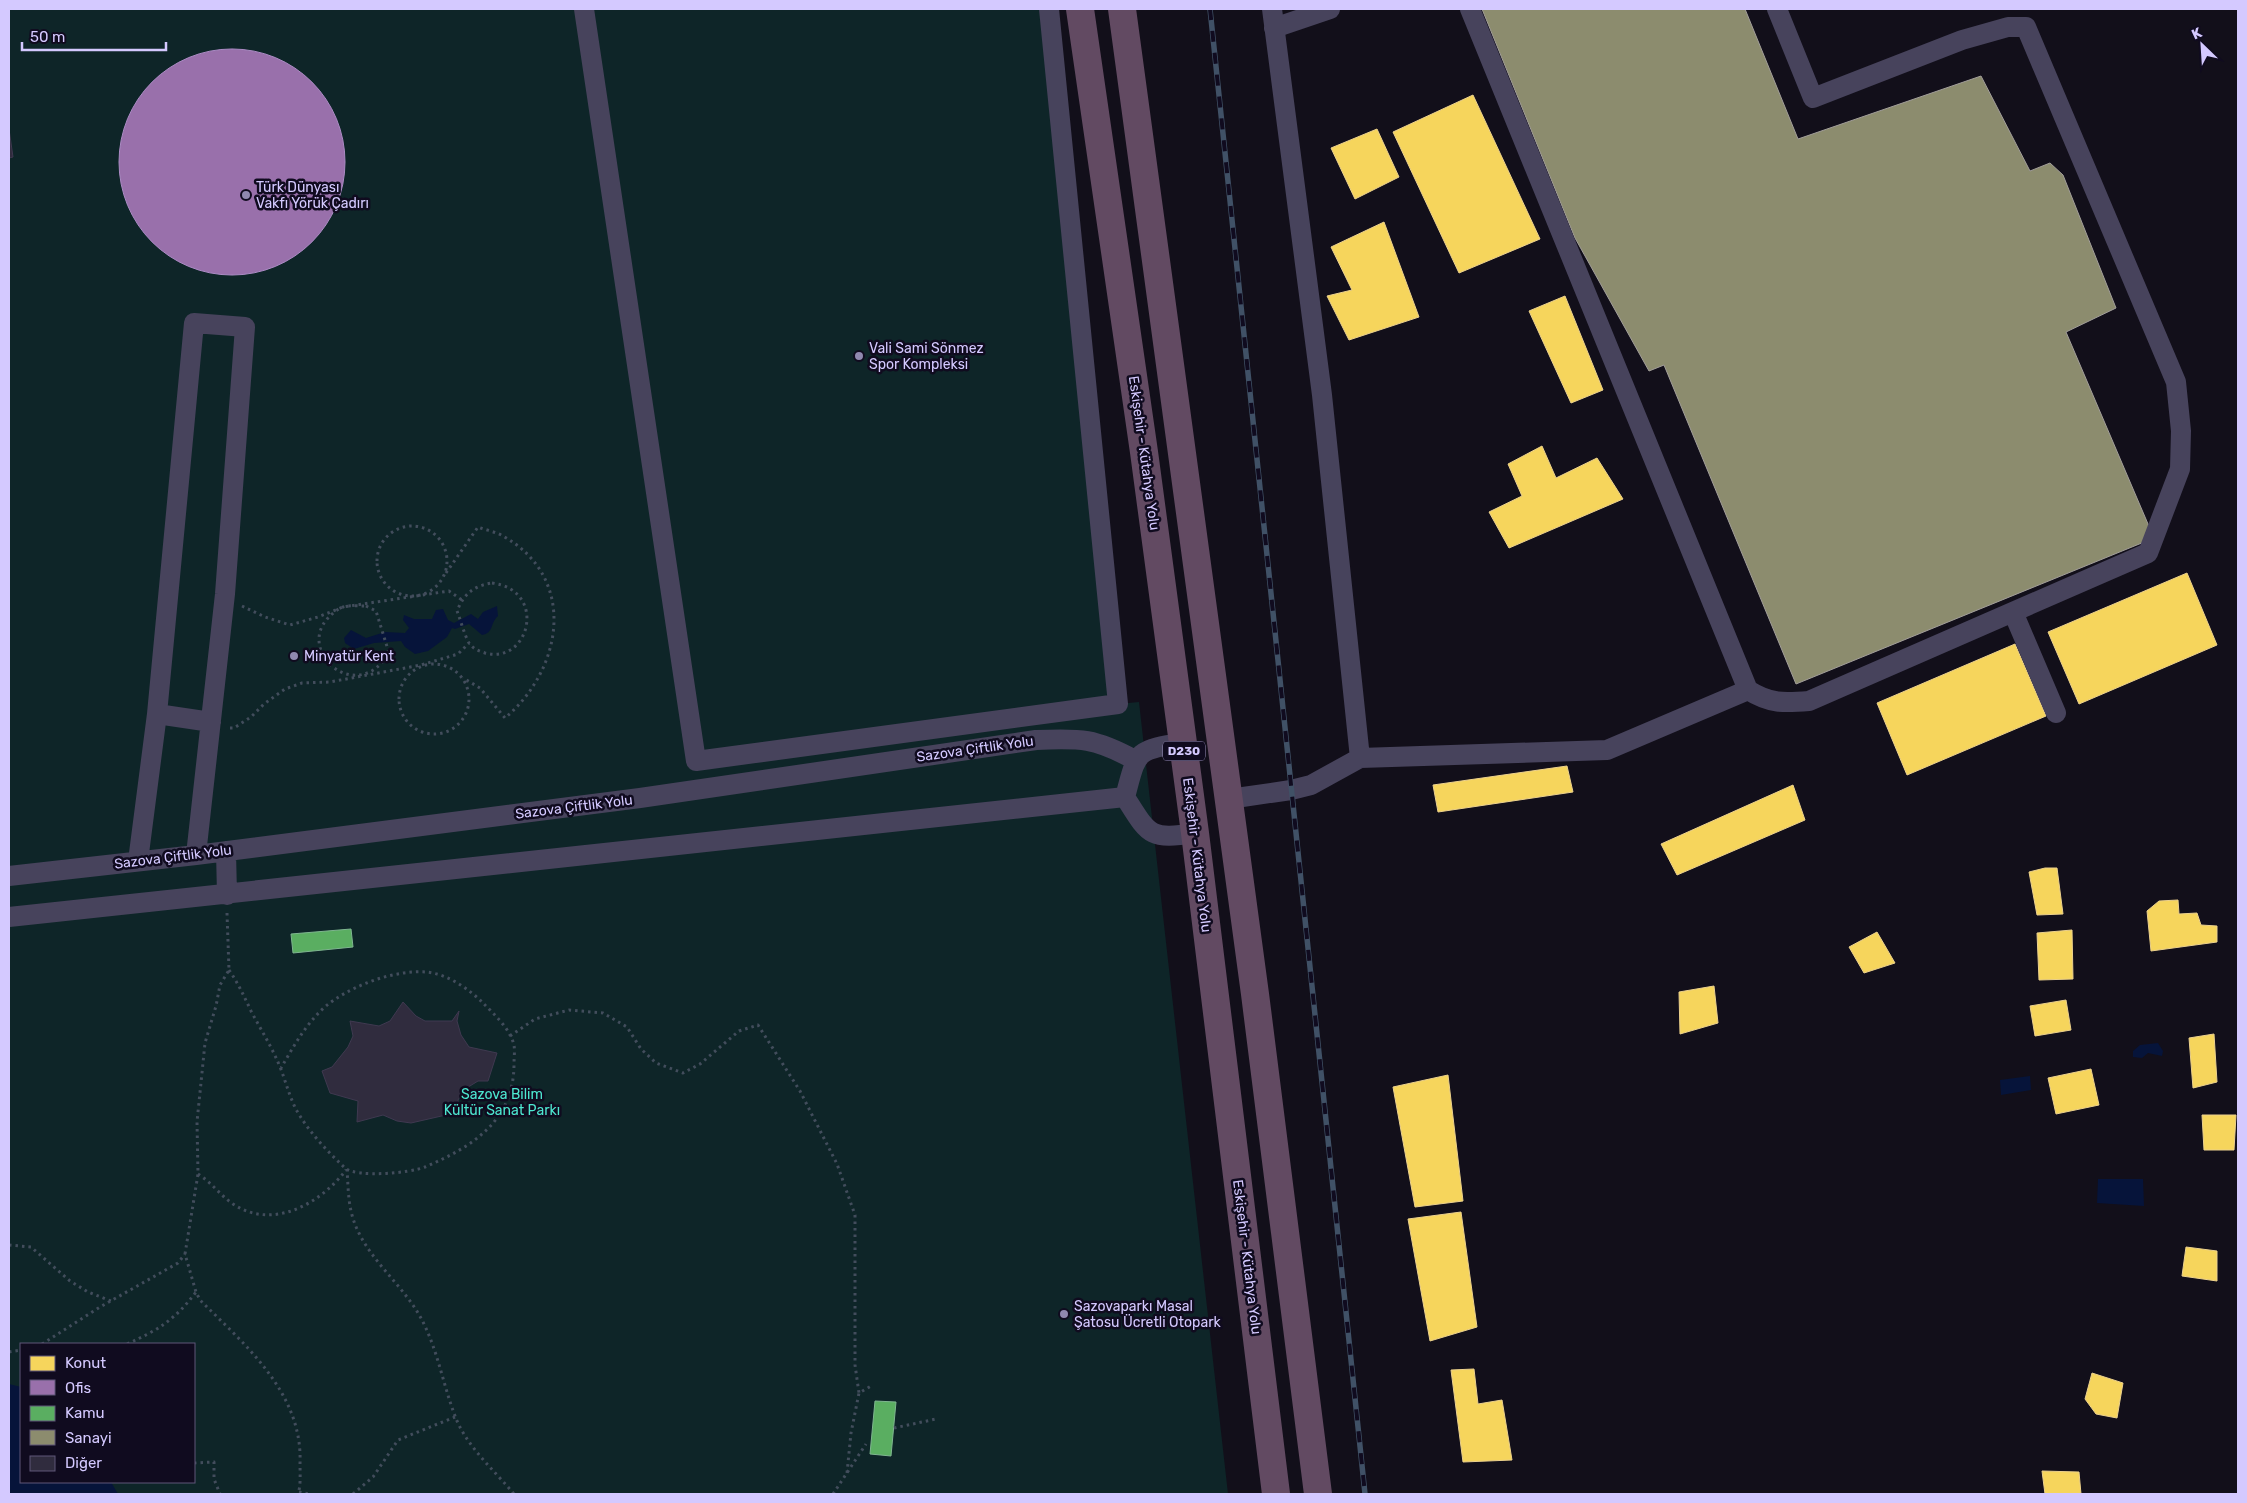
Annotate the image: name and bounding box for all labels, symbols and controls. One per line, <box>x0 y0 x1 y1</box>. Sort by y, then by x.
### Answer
scale bar <box>22 20 166 52</box>
north arrow <box>2177 20 2227 70</box>
text: K <box>2189 24 2205 43</box>
text: 50 m <box>30 28 65 46</box>
place label: Türk Dünyası Vakfı Yörük Çadırı <box>256 179 369 212</box>
marker: Türk Dünyası Vakfı Yörük Çadırı <box>240 189 252 201</box>
place label: Vali Sami Sönmez Spor Kompleksi <box>869 340 984 373</box>
marker: Vali Sami Sönmez Spor Kompleksi <box>853 350 865 362</box>
street label: Eskişehir - Kütahya Yolu <box>1125 375 1163 531</box>
place label: Minyatür Kent <box>304 648 394 665</box>
marker: Minyatür Kent <box>288 650 300 662</box>
street label: Sazova Çiftlik Yolu <box>915 732 1035 766</box>
road number: D230 <box>1163 741 1205 760</box>
street label: Eskişehir - Kütahya Yolu <box>1179 777 1215 933</box>
street label: Sazova Çiftlik Yolu <box>514 791 634 823</box>
street label: Sazova Çiftlik Yolu <box>113 841 233 873</box>
park label: Sazova Bilim Kültür Sanat Parkı <box>444 1086 560 1119</box>
street label: Eskişehir - Kütahya Yolu <box>1229 1179 1265 1335</box>
place label: Sazovaparkı Masal Şatosu Ücretli Otopark <box>1074 1298 1221 1331</box>
marker: Sazovaparkı Masal Şatosu Ücretli Otopark <box>1058 1308 1070 1320</box>
legend <box>20 1343 195 1483</box>
text: Konut <box>65 1354 106 1372</box>
text: Ofis <box>65 1379 91 1397</box>
text: Kamu <box>65 1404 105 1422</box>
text: Sanayi <box>65 1429 112 1447</box>
text: Diğer <box>65 1454 102 1472</box>

